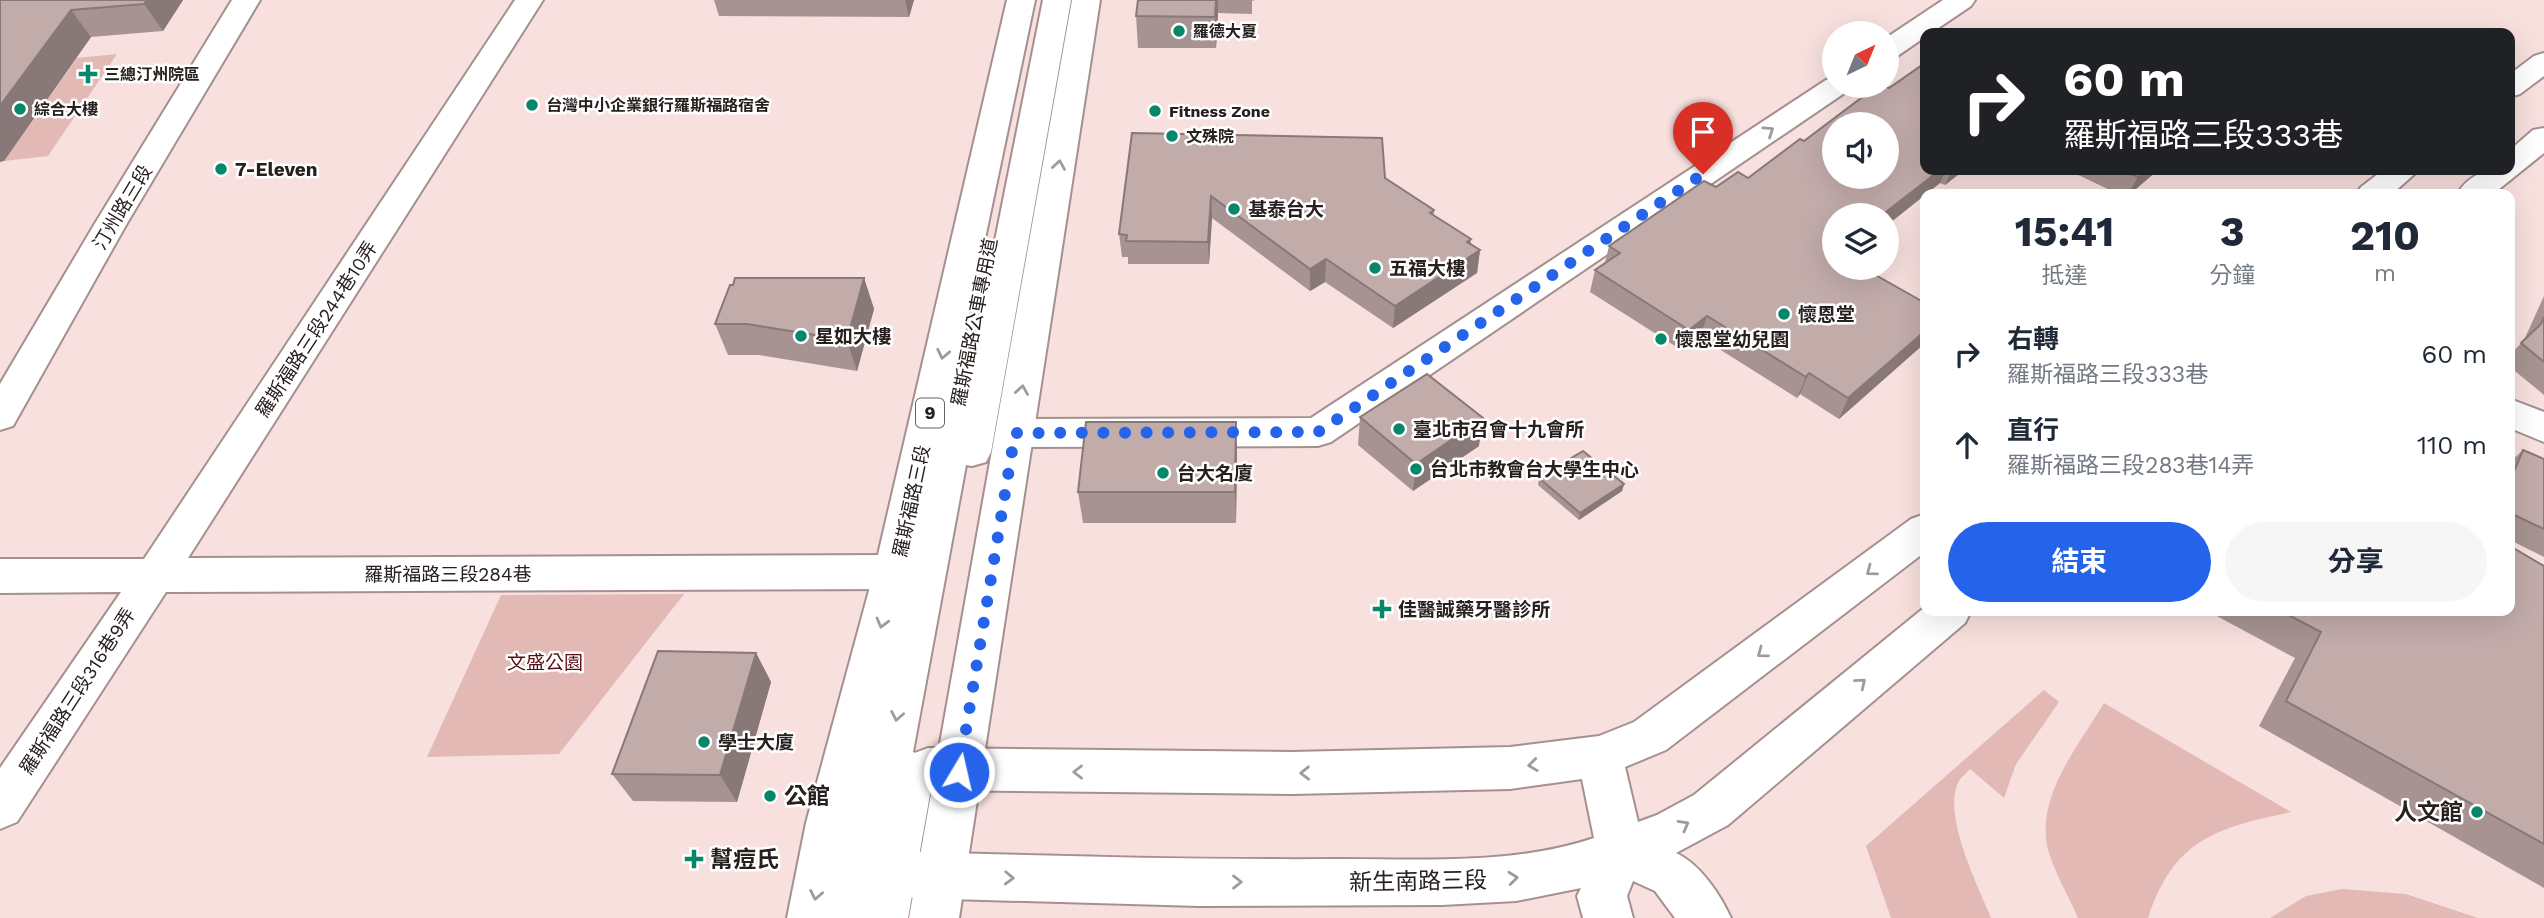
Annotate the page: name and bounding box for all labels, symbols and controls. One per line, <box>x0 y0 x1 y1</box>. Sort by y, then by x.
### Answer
north arrow <box>1822 21 1899 98</box>
map controls <box>1822 21 1899 280</box>
place label: 羅德大夏 <box>1193 22 1257 41</box>
marker: 羅德大夏 <box>1171 23 1187 39</box>
text: 60 m <box>2063 50 2185 108</box>
icon: right <box>1948 56 2039 147</box>
marker: 三總汀州院區 <box>78 64 98 84</box>
place label: 三總汀州院區 <box>104 65 200 84</box>
place label: 台灣中小企業銀行羅斯福路宿舍 <box>546 96 770 115</box>
marker: 台灣中小企業銀行羅斯福路宿舍 <box>524 97 540 113</box>
place label: 綜合大樓 <box>34 100 98 119</box>
marker: 綜合大樓 <box>12 101 28 117</box>
place label: Fitness Zone <box>1169 102 1270 121</box>
pin <box>1673 102 1733 174</box>
marker: Fitness Zone <box>1147 103 1163 119</box>
button: sound <box>1822 112 1899 189</box>
icon: arrive <box>1684 113 1722 151</box>
text: 羅斯福路三段333巷 <box>2063 116 2343 154</box>
place label: 文殊院 <box>1186 127 1234 146</box>
one-way arrow <box>1761 127 1774 139</box>
marker: 文殊院 <box>1164 128 1180 144</box>
place label: 7-Eleven <box>235 158 318 181</box>
one-way arrow <box>1051 160 1066 171</box>
street label: 汀州路三段 <box>88 161 157 254</box>
marker: 7-Eleven <box>213 161 229 177</box>
place label: 基泰台大 <box>1248 198 1324 221</box>
marker: 基泰台大 <box>1226 201 1242 217</box>
button: layers <box>1822 203 1899 280</box>
text: 15:41 <box>2015 207 2114 256</box>
text: 3 <box>2220 207 2245 256</box>
text: 210 <box>2350 211 2420 260</box>
street label: 羅斯福路公車專用道 <box>947 236 1002 408</box>
street label: 羅斯福路三段244巷10弄 <box>251 237 382 421</box>
place label: 五福大樓 <box>1389 257 1465 280</box>
marker: 五福大樓 <box>1367 260 1383 276</box>
text: m <box>2374 260 2396 287</box>
text: 抵達 <box>2042 262 2088 289</box>
text: 分鐘 <box>2209 262 2255 289</box>
place label: 懷恩堂 <box>1798 303 1855 326</box>
marker: 懷恩堂 <box>1776 306 1792 322</box>
text: 右轉 <box>2007 324 2059 354</box>
place label: 星如大樓 <box>815 325 891 348</box>
marker: 星如大樓 <box>793 328 809 344</box>
place label: 懷恩堂幼兒園 <box>1675 328 1789 351</box>
marker: 懷恩堂幼兒園 <box>1653 331 1669 347</box>
icon: right <box>1948 335 1986 373</box>
text: 60 m <box>2421 339 2487 369</box>
one-way arrow <box>937 348 952 360</box>
text: 羅斯福路三段333巷 <box>2007 361 2208 388</box>
one-way arrow <box>1014 384 1029 396</box>
road number: 9 <box>916 398 944 428</box>
text: 直行 <box>2007 415 2059 445</box>
place label: 臺北市召會十九會所 <box>1413 418 1584 441</box>
marker: 臺北市召會十九會所 <box>1391 421 1407 437</box>
icon: ahead <box>1948 426 1986 464</box>
text: 110 m <box>2417 430 2487 460</box>
street label: 羅斯福路三段 <box>888 443 935 559</box>
text: 羅斯福路三段283巷14弄 <box>2007 452 2255 479</box>
place label: 台北市教會台大學生中心 <box>1430 458 1639 481</box>
marker: 台北市教會台大學生中心 <box>1408 461 1424 477</box>
place label: 台大名廈 <box>1177 462 1253 485</box>
marker: 台大名廈 <box>1155 465 1171 481</box>
button: 結束 <box>1948 522 2211 602</box>
button: 分享 <box>2225 522 2487 602</box>
one-way arrow <box>1866 562 1878 575</box>
street label: 羅斯福路三段284巷 <box>364 563 532 586</box>
place label: 佳醫誠藥牙醫診所 <box>1398 598 1550 621</box>
marker: 佳醫誠藥牙醫診所 <box>1372 599 1392 619</box>
street label: 羅斯福路三段316巷9弄 <box>15 604 140 779</box>
one-way arrow <box>875 617 890 629</box>
one-way arrow <box>1757 645 1769 657</box>
park label: 文盛公園 <box>507 651 583 674</box>
one-way arrow <box>1854 679 1866 692</box>
one-way arrow <box>891 710 906 722</box>
place label: 學士大廈 <box>718 731 794 754</box>
marker: 學士大廈 <box>696 734 712 750</box>
position arrow <box>922 735 996 809</box>
one-way arrow <box>1527 757 1539 772</box>
one-way arrow <box>1072 764 1083 780</box>
one-way arrow <box>1300 765 1311 780</box>
place label: 公館 <box>784 783 830 810</box>
marker: 公館 <box>762 788 778 804</box>
place label: 人文館 <box>2394 799 2463 826</box>
marker: 人文館 <box>2469 804 2485 820</box>
one-way arrow <box>1677 820 1690 833</box>
place label: 幫痘氏 <box>710 846 779 873</box>
marker: 幫痘氏 <box>684 849 704 869</box>
street label: 新生南路三段 <box>1349 867 1487 896</box>
one-way arrow <box>1004 870 1015 885</box>
one-way arrow <box>1507 870 1519 885</box>
one-way arrow <box>1232 874 1243 890</box>
one-way arrow <box>810 888 825 900</box>

